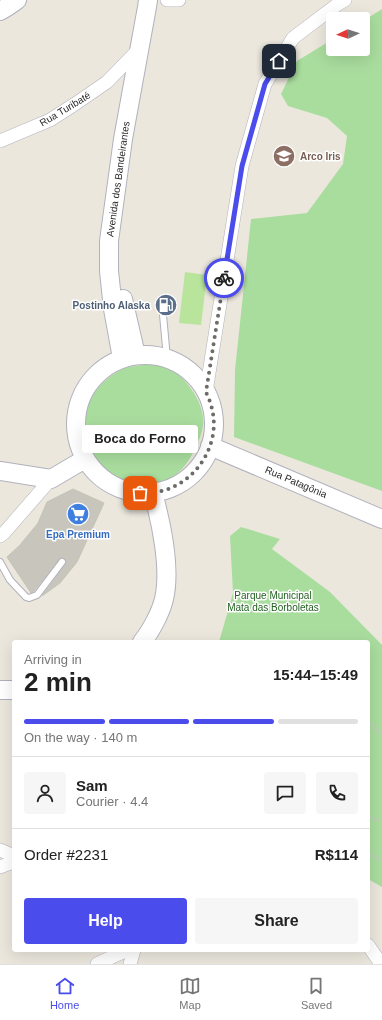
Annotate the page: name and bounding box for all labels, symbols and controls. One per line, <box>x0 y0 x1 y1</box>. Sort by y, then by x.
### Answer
north arrow <box>326 12 370 56</box>
map controls <box>326 12 370 56</box>
pin <box>262 44 296 78</box>
icon: home <box>268 50 290 72</box>
street label: Rua Turibaté <box>38 89 93 128</box>
street label: Avenida dos Bandeirantes <box>104 121 132 237</box>
school or university icon: Arco Iris <box>271 143 297 169</box>
place label: Arco Iris <box>300 151 341 162</box>
courier <box>204 258 244 298</box>
icon: bike <box>213 267 235 289</box>
fuel station icon: Postinho Alaska <box>153 292 179 318</box>
place label: Postinho Alaska <box>73 300 150 311</box>
callout: Boca do Forno <box>82 425 198 453</box>
text: Boca do Forno <box>94 431 186 446</box>
street label: Rua Patagônia <box>263 464 329 500</box>
pin <box>123 476 157 510</box>
icon: bag <box>129 482 151 504</box>
supermarket icon: Epa Premium <box>65 501 91 527</box>
place label: Epa Premium <box>46 529 110 540</box>
park label: Parque Municipal Mata das Borboletas <box>227 590 319 613</box>
text: Arriving in <box>24 652 82 667</box>
text: 15:44–15:49 <box>273 666 358 683</box>
text: 2 min <box>24 667 92 697</box>
text: On the way · 140 m <box>24 730 137 745</box>
button: person <box>24 772 66 814</box>
button: chat <box>264 772 306 814</box>
button: phone <box>316 772 358 814</box>
text: Sam <box>76 777 108 794</box>
text: Courier · 4.4 <box>76 794 148 809</box>
text: Order #2231 <box>24 846 108 863</box>
text: R$114 <box>315 846 358 863</box>
button: Help <box>24 898 187 944</box>
button: Share <box>195 898 358 944</box>
tab: Home <box>50 975 79 1011</box>
tab: Map <box>179 975 201 1011</box>
tab: Saved <box>301 975 332 1011</box>

